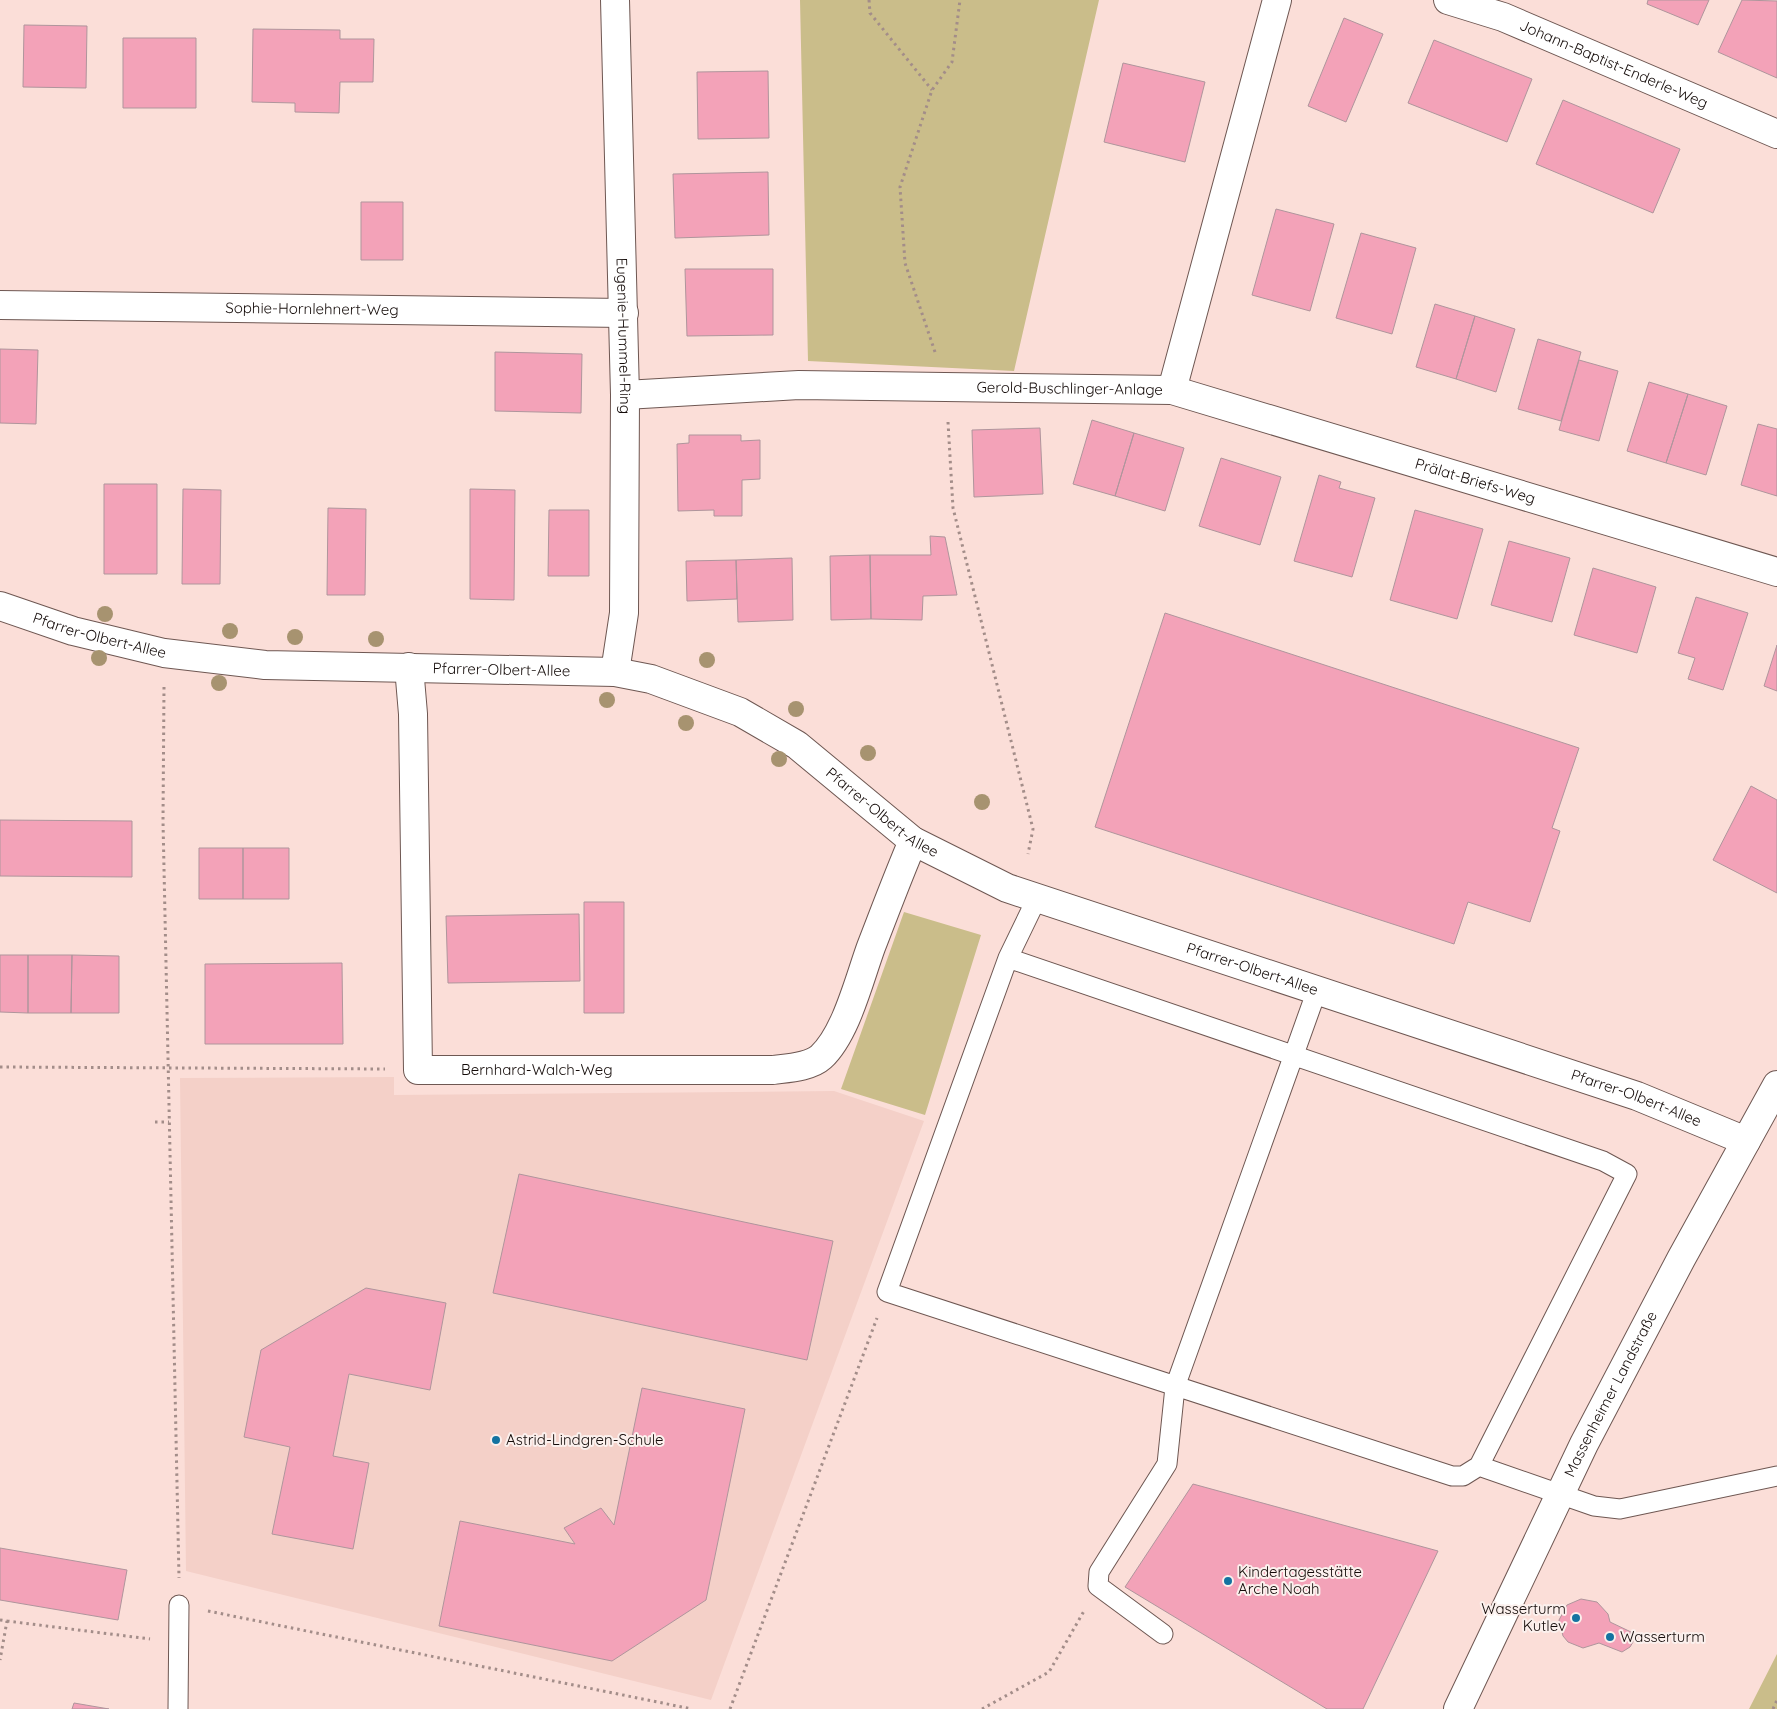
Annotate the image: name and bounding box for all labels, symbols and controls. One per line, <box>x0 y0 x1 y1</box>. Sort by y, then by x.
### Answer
street label: Johann-Baptist-Enderle-Weg <box>1517 15 1711 112</box>
street label: Eugenie-Hummel-Ring <box>613 257 635 414</box>
street label: Sophie-Hornlehnert-Weg <box>225 298 399 319</box>
street label: Gerold-Buschlinger-Anlage <box>976 377 1163 399</box>
street label: Prälat-Briefs-Weg <box>1413 454 1538 508</box>
street label: Pfarrer-Olbert-Allee <box>30 608 168 662</box>
street label: Pfarrer-Olbert-Allee <box>432 658 570 680</box>
street label: Pfarrer-Olbert-Allee <box>822 763 942 861</box>
street label: Pfarrer-Olbert-Allee <box>1184 938 1321 999</box>
street label: Bernhard-Walch-Weg <box>461 1060 613 1079</box>
street label: Pfarrer-Olbert-Allee <box>1569 1065 1704 1131</box>
street label: Massenheimer Landstraße <box>1560 1308 1661 1480</box>
place label: Astrid-Lindgren-Schule <box>506 1430 664 1449</box>
marker: Astrid-Lindgren-Schule <box>490 1434 502 1446</box>
place label: Kindertagesstätte Arche Noah <box>1238 1562 1362 1598</box>
marker: Kindertagesstätte Arche Noah <box>1222 1575 1234 1587</box>
place label: Wasserturm Kutlev <box>1481 1599 1566 1635</box>
marker: Wasserturm Kutlev <box>1570 1612 1582 1624</box>
place label: Wasserturm <box>1620 1627 1705 1646</box>
marker: Wasserturm <box>1604 1631 1616 1643</box>

